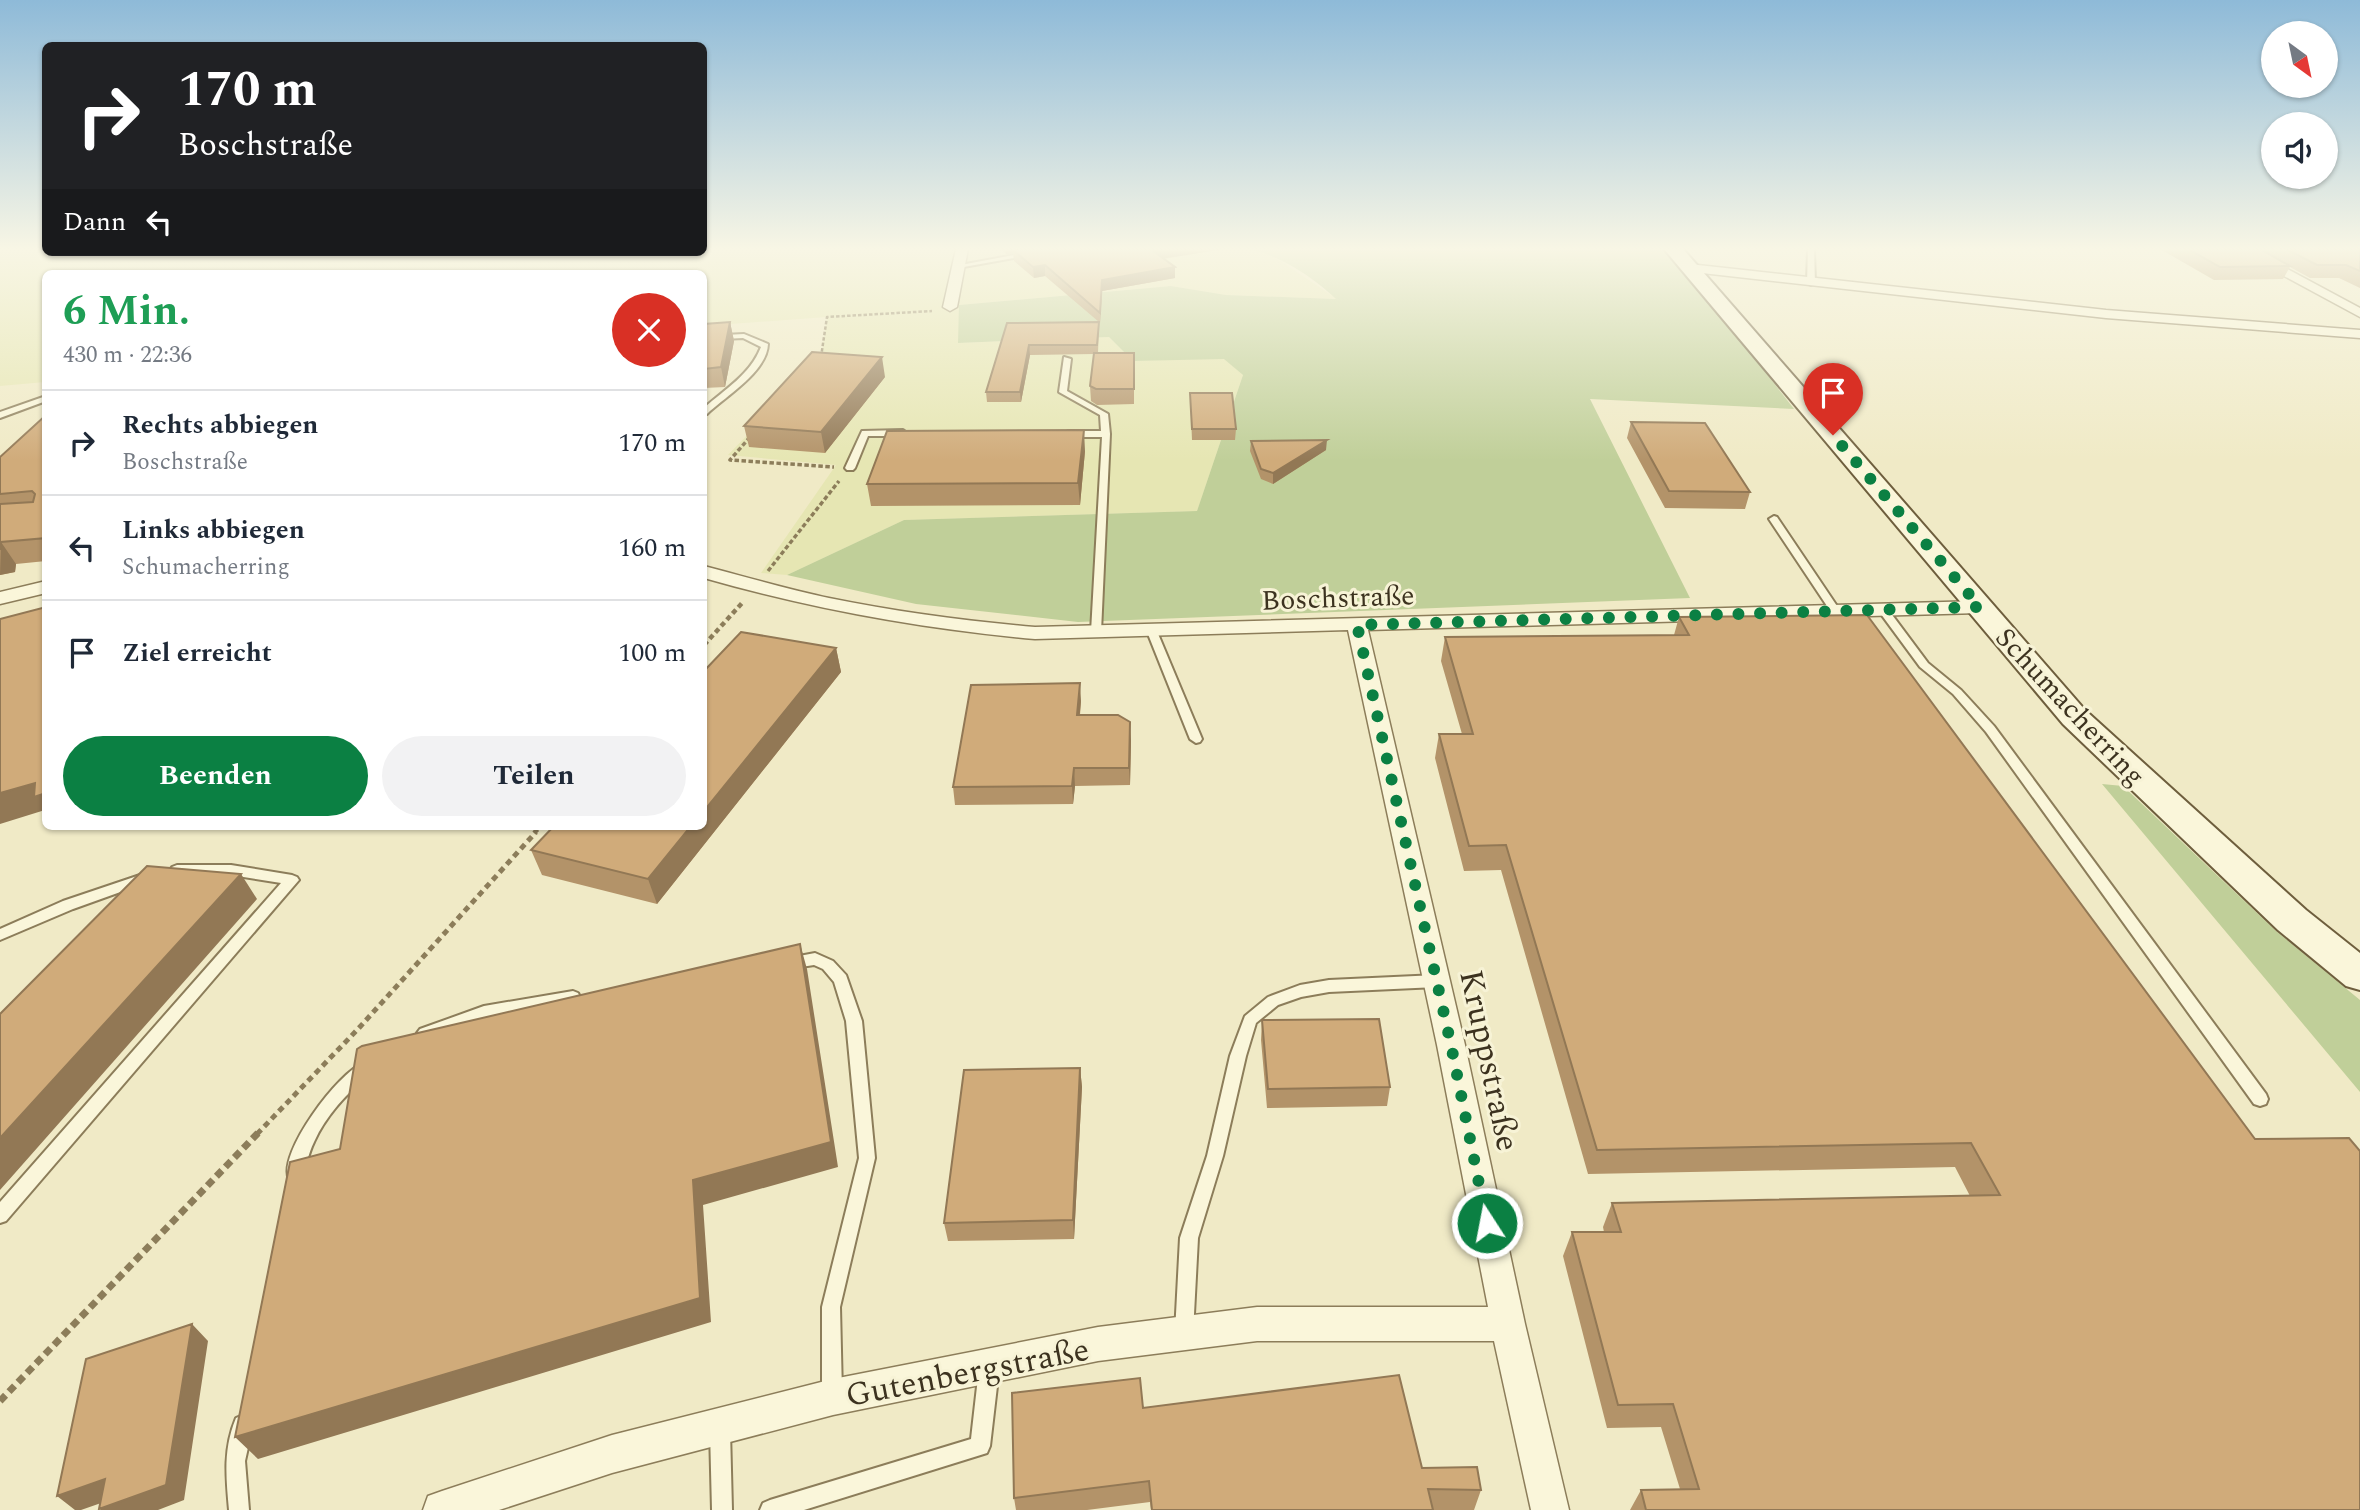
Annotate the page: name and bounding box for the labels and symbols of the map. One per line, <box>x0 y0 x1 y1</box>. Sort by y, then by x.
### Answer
north arrow <box>2261 21 2338 98</box>
pin <box>1803 363 1863 435</box>
street label: Boschstraße <box>1261 574 1415 623</box>
street label: Schumacherring <box>1985 618 2155 796</box>
street label: Kruppstraße <box>1445 965 1533 1156</box>
position arrow <box>1450 1186 1524 1260</box>
street label: Gutenbergstraße <box>841 1325 1093 1421</box>

